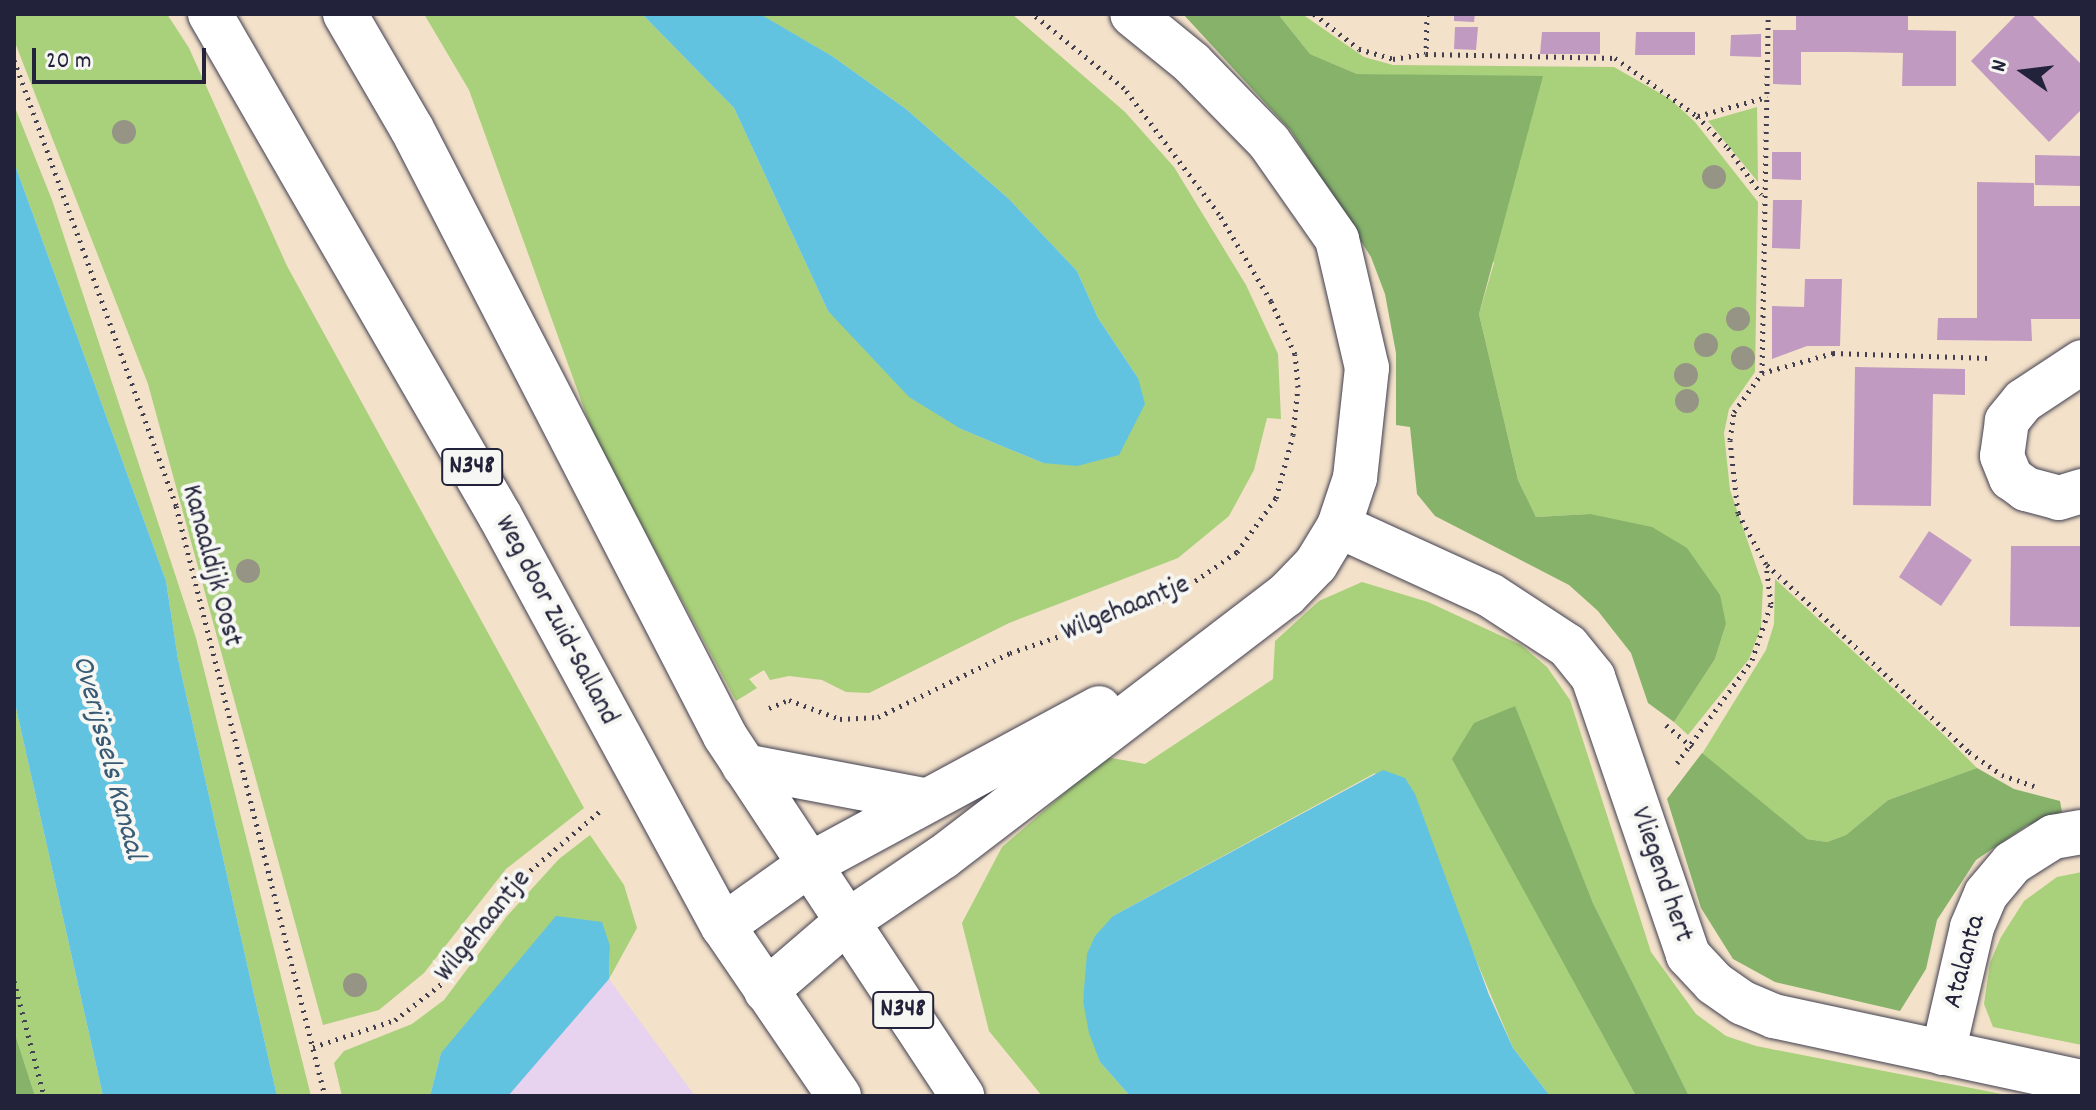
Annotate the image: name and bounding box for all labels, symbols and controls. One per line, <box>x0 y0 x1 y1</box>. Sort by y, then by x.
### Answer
scale bar <box>36 32 210 82</box>
north arrow <box>1984 32 2064 112</box>
text: 20 m <box>46 45 92 79</box>
text: N <box>1984 57 2017 75</box>
road number: N348 <box>440 445 504 489</box>
street label: Kanaaldijk Oost <box>172 481 248 651</box>
street label: Weg door Zuid-Salland <box>486 511 624 731</box>
street label: Wilgehaantje <box>1057 569 1195 651</box>
water label: Overijssels Kanaal <box>61 652 151 864</box>
street label: Vliegend hert <box>1621 803 1699 947</box>
street label: Wilgehaantje <box>429 864 539 990</box>
street label: Atalanta <box>1937 912 1995 1012</box>
road number: N348 <box>871 988 935 1032</box>

